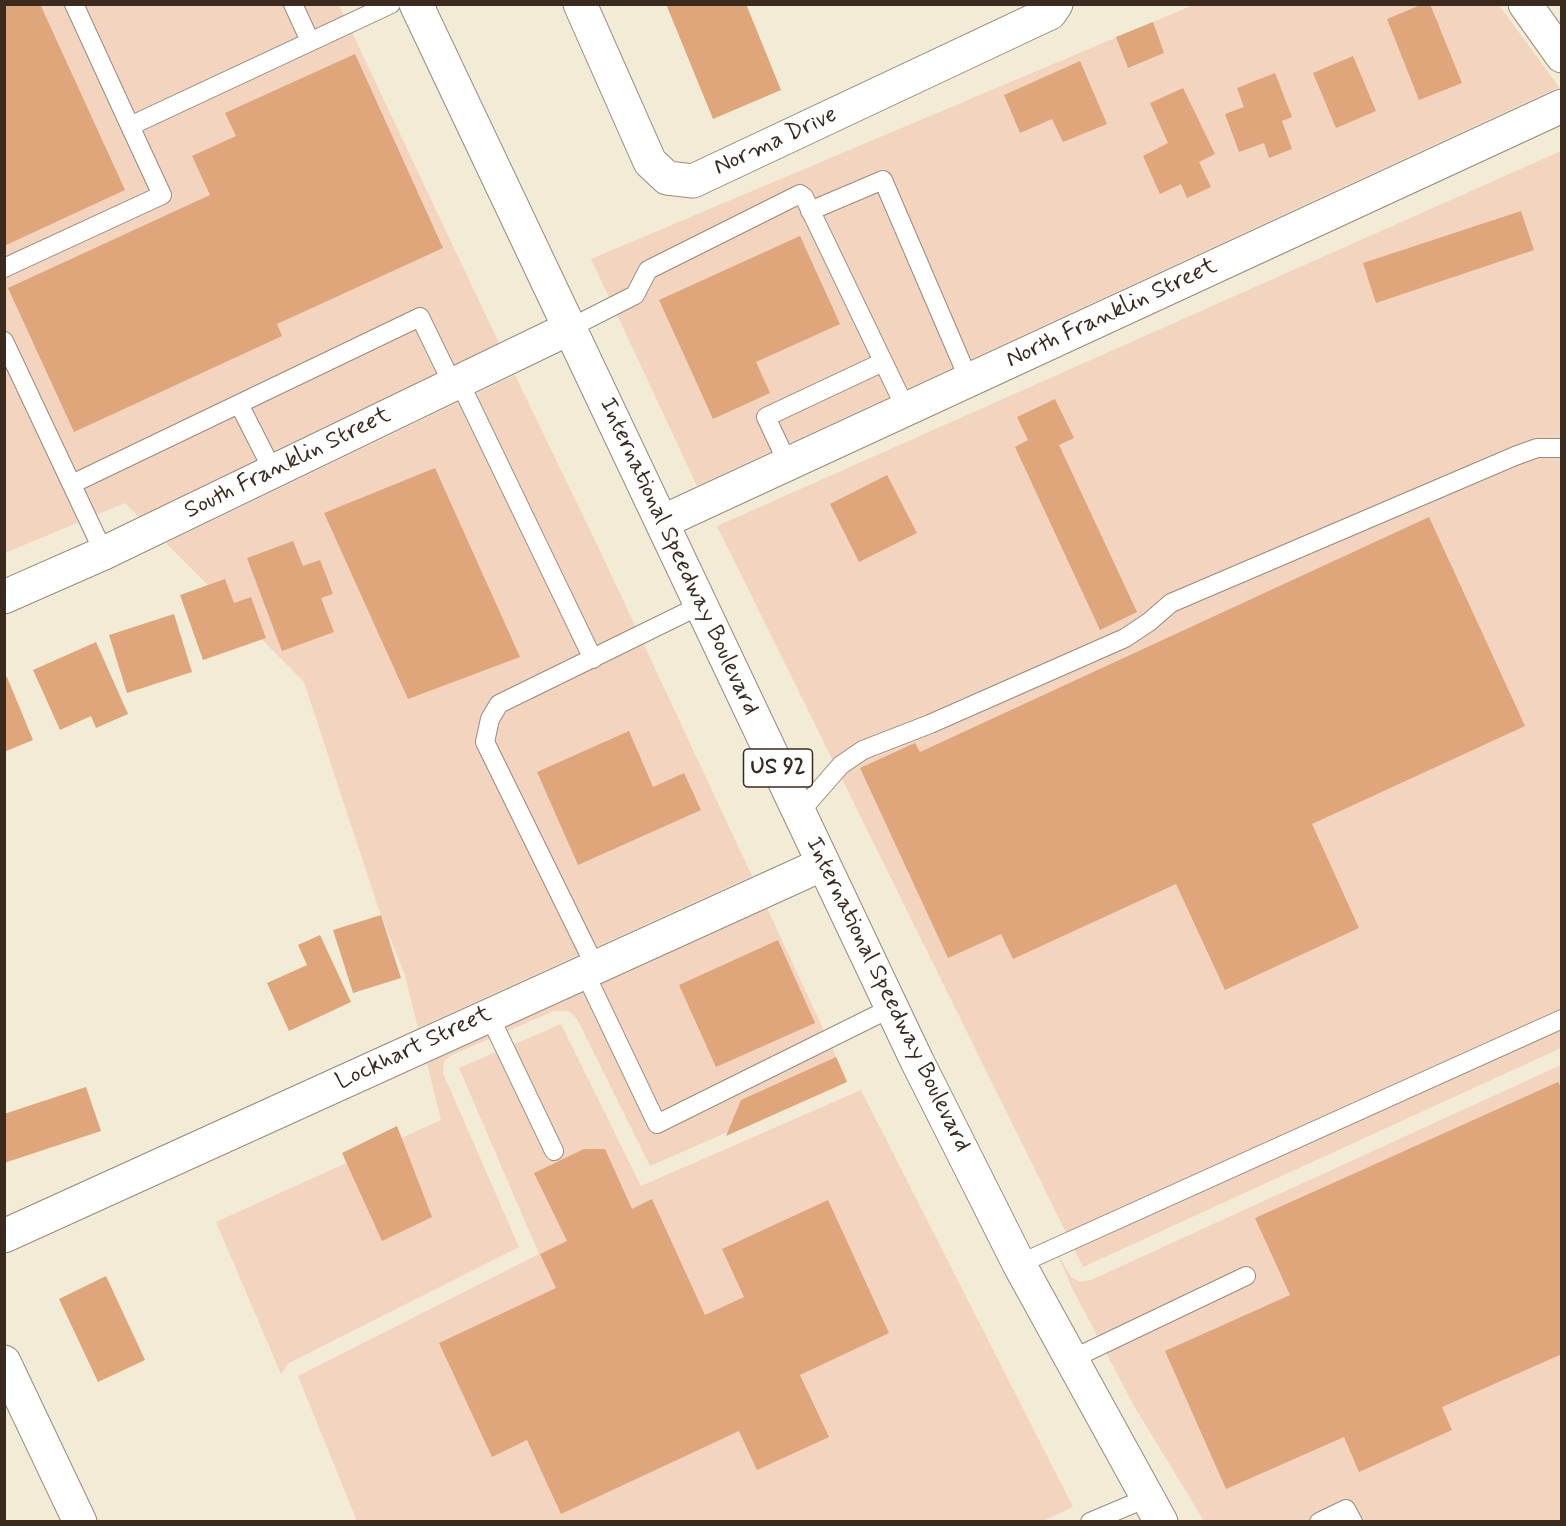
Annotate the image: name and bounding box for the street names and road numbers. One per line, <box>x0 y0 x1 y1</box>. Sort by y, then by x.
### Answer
street label: Norma Drive <box>710 101 842 183</box>
street label: North Franklin Street <box>1002 252 1222 376</box>
street label: International Speedway Boulevard <box>592 394 764 720</box>
street label: South Franklin Street <box>180 402 396 526</box>
road number: US 92 <box>744 749 812 787</box>
street label: International Speedway Boulevard <box>798 833 976 1157</box>
street label: Lockhart Street <box>332 1000 496 1098</box>

